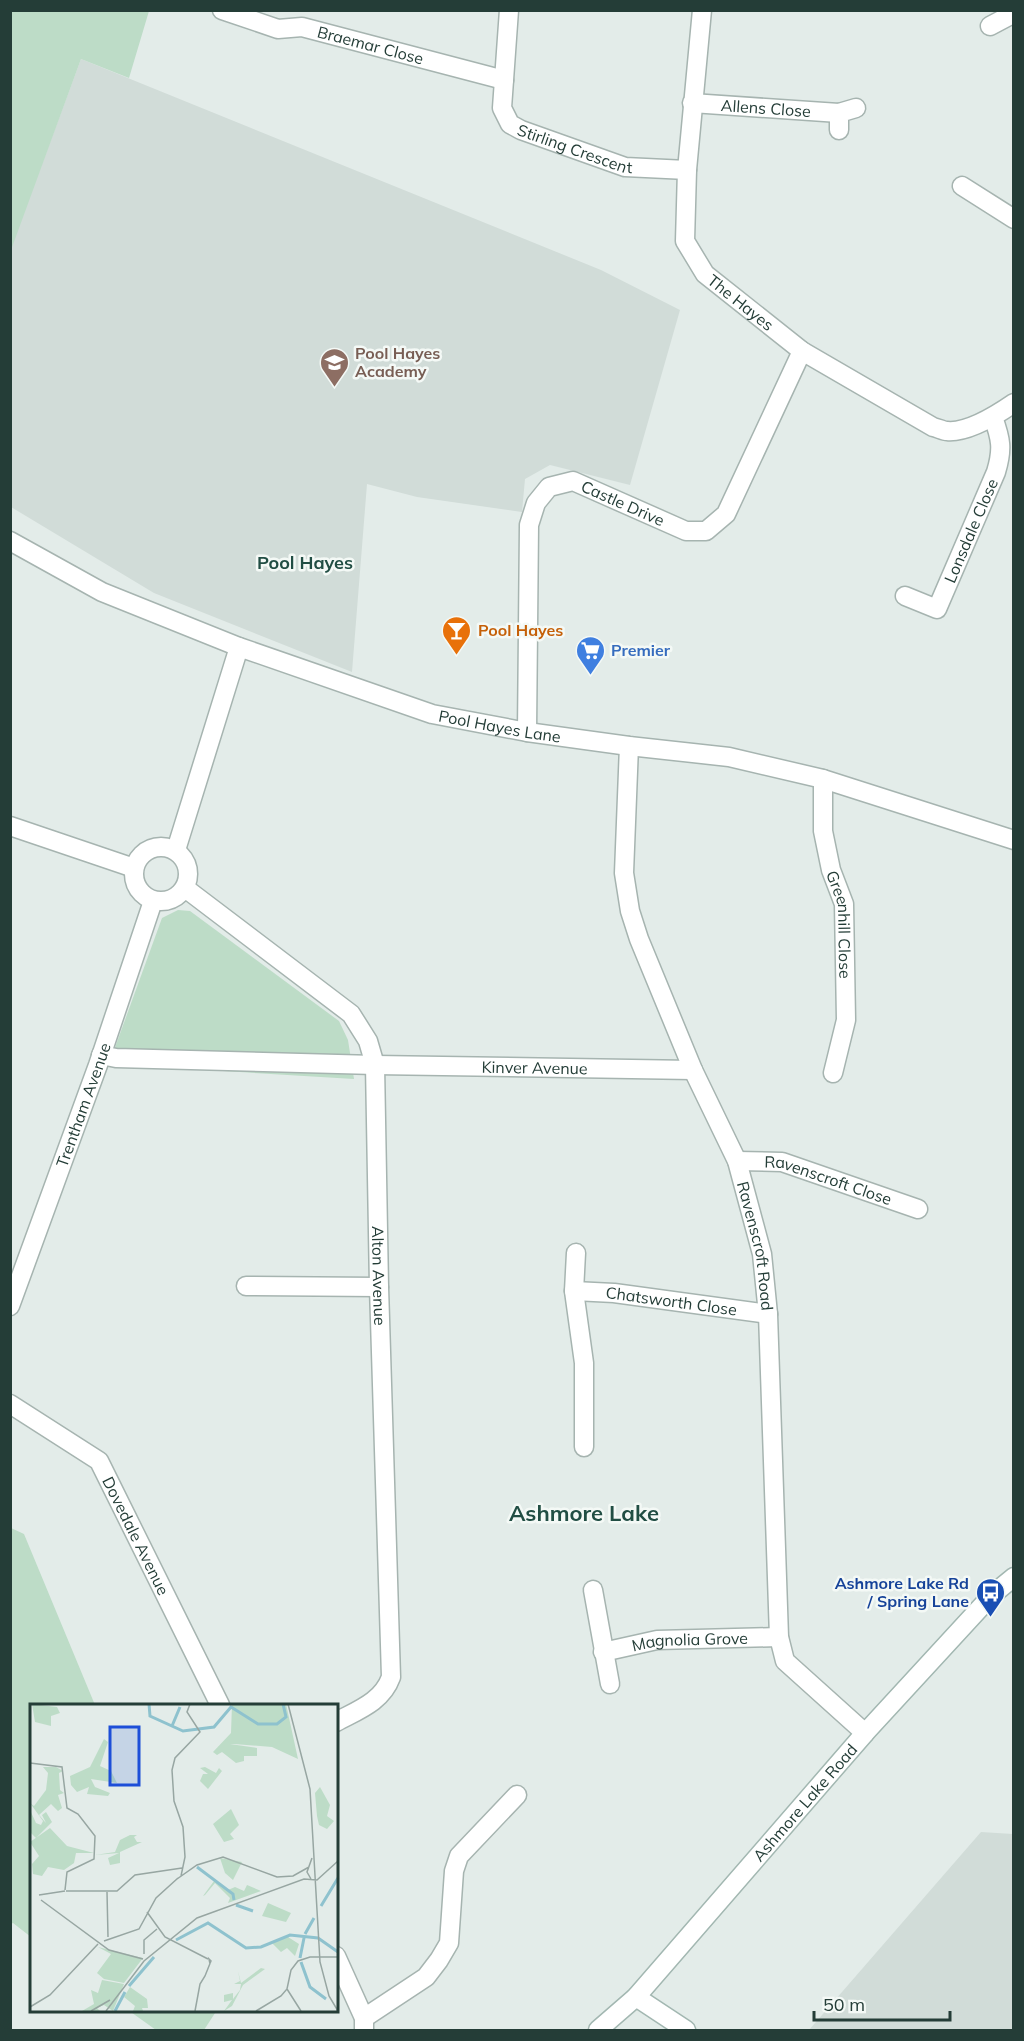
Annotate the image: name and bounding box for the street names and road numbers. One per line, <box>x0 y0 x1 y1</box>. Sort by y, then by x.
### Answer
street label: Braemar Close <box>315 21 426 68</box>
street label: Allens Close <box>720 95 811 121</box>
street label: Stirling Crescent <box>515 120 633 177</box>
street label: The Hayes <box>704 270 778 335</box>
street label: Lonsdale Close <box>940 475 1002 586</box>
street label: Castle Drive <box>578 476 668 530</box>
street label: Pool Hayes Lane <box>437 705 562 747</box>
street label: Greenhill Close <box>822 868 855 979</box>
street label: Trentham Avenue <box>52 1040 115 1170</box>
street label: Kinver Avenue <box>481 1057 588 1078</box>
street label: Ravenscroft Close <box>764 1152 894 1209</box>
street label: Ravenscroft Road <box>733 1179 778 1312</box>
street label: Alton Avenue <box>368 1226 390 1326</box>
street label: Chatsworth Close <box>605 1283 738 1320</box>
street label: Dovedale Avenue <box>98 1473 174 1598</box>
street label: Magnolia Grove <box>630 1628 748 1655</box>
street label: Ashmore Lake Road <box>748 1739 861 1865</box>

